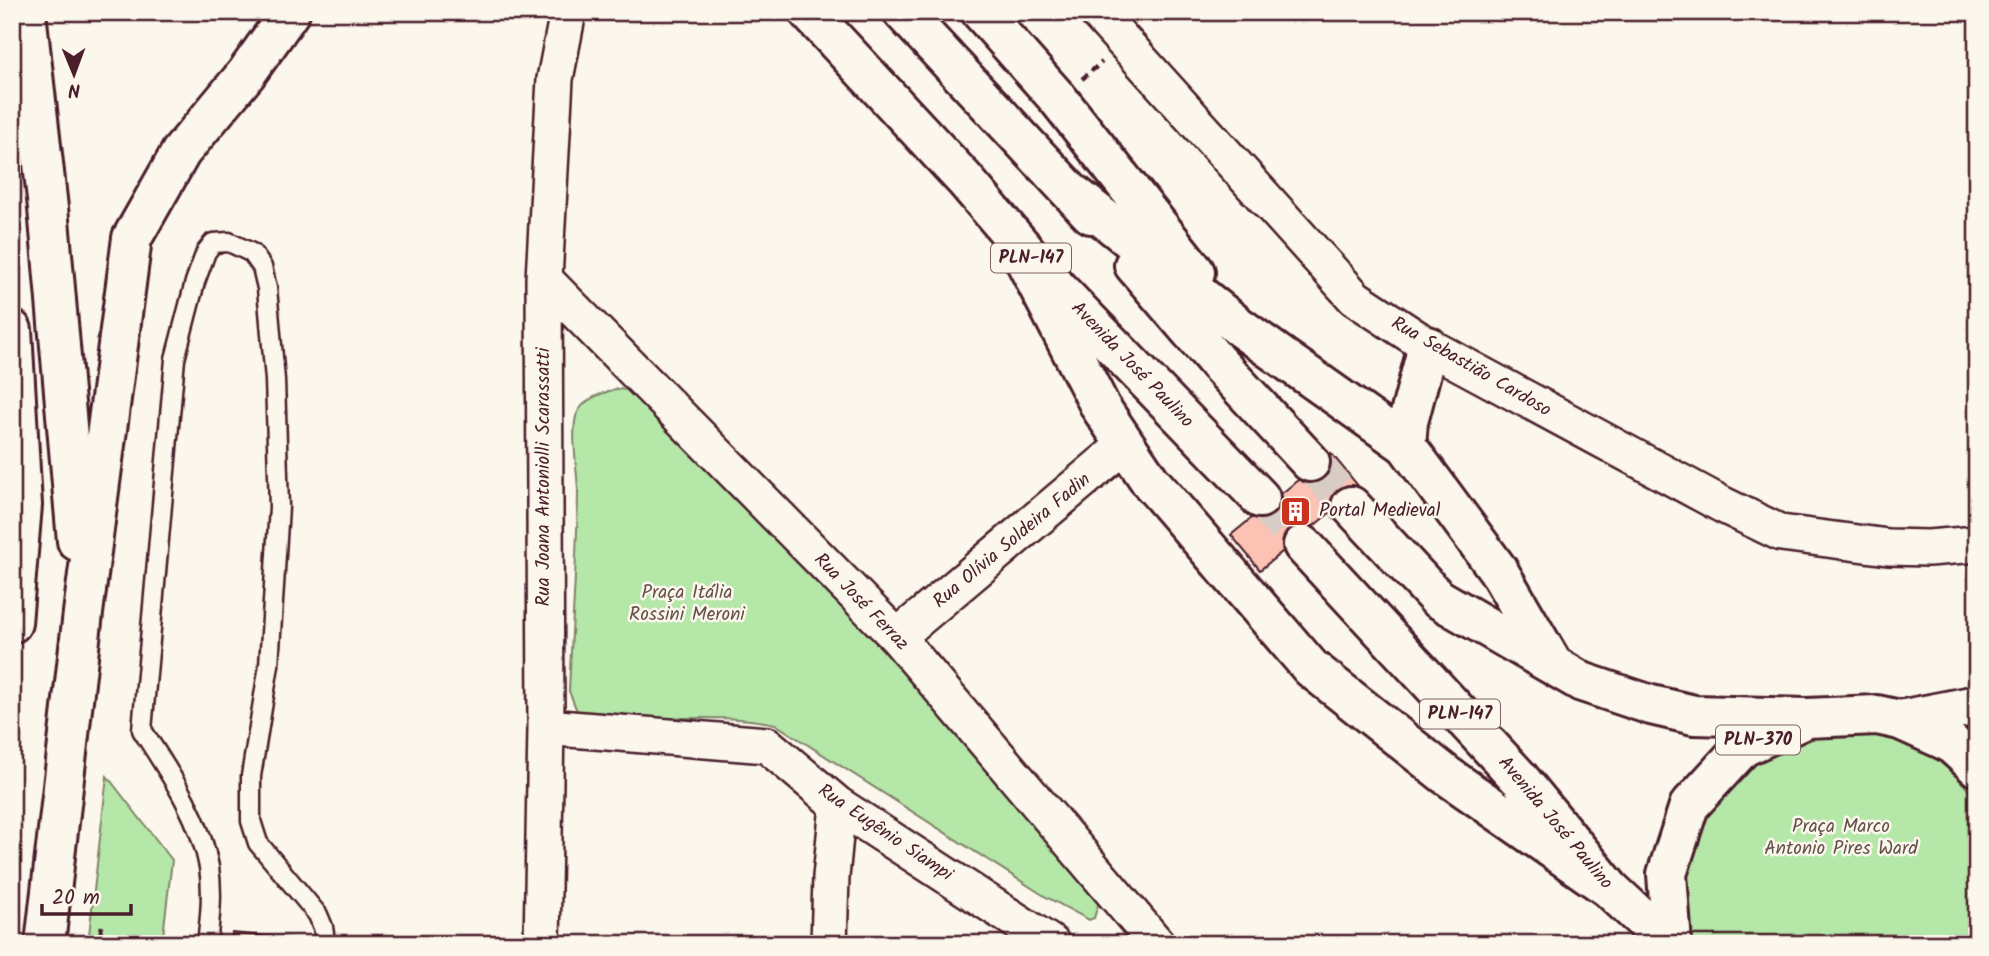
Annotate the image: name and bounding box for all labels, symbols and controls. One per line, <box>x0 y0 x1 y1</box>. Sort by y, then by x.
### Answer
north arrow <box>38 38 108 108</box>
text: N <box>68 74 81 104</box>
road number: PLN-147 <box>991 244 1071 272</box>
street label: Avenida José Paulino <box>1063 295 1201 435</box>
street label: Rua Sebastião Cardoso <box>1385 309 1557 425</box>
street label: Rua Joana Antoniolli Scarassatti <box>529 346 559 607</box>
street label: Rua Olívia Soldeira Fadin <box>926 466 1098 616</box>
building icon: Portal Medieval <box>1279 494 1313 528</box>
place label: Portal Medieval <box>1319 496 1441 526</box>
street label: Rua José Ferraz <box>806 546 916 658</box>
park label: Praça Itália Rossini Meroni <box>629 578 746 630</box>
road number: PLN-147 <box>1420 700 1500 728</box>
road number: PLN-370 <box>1716 726 1800 754</box>
street label: Avenida José Paulino <box>1490 750 1620 896</box>
street label: Rua Eugênio Siampi <box>811 777 960 890</box>
park label: Praça Marco Antonio Pires Ward <box>1764 812 1918 864</box>
scale bar <box>42 872 131 916</box>
text: 20 m <box>52 882 100 915</box>

